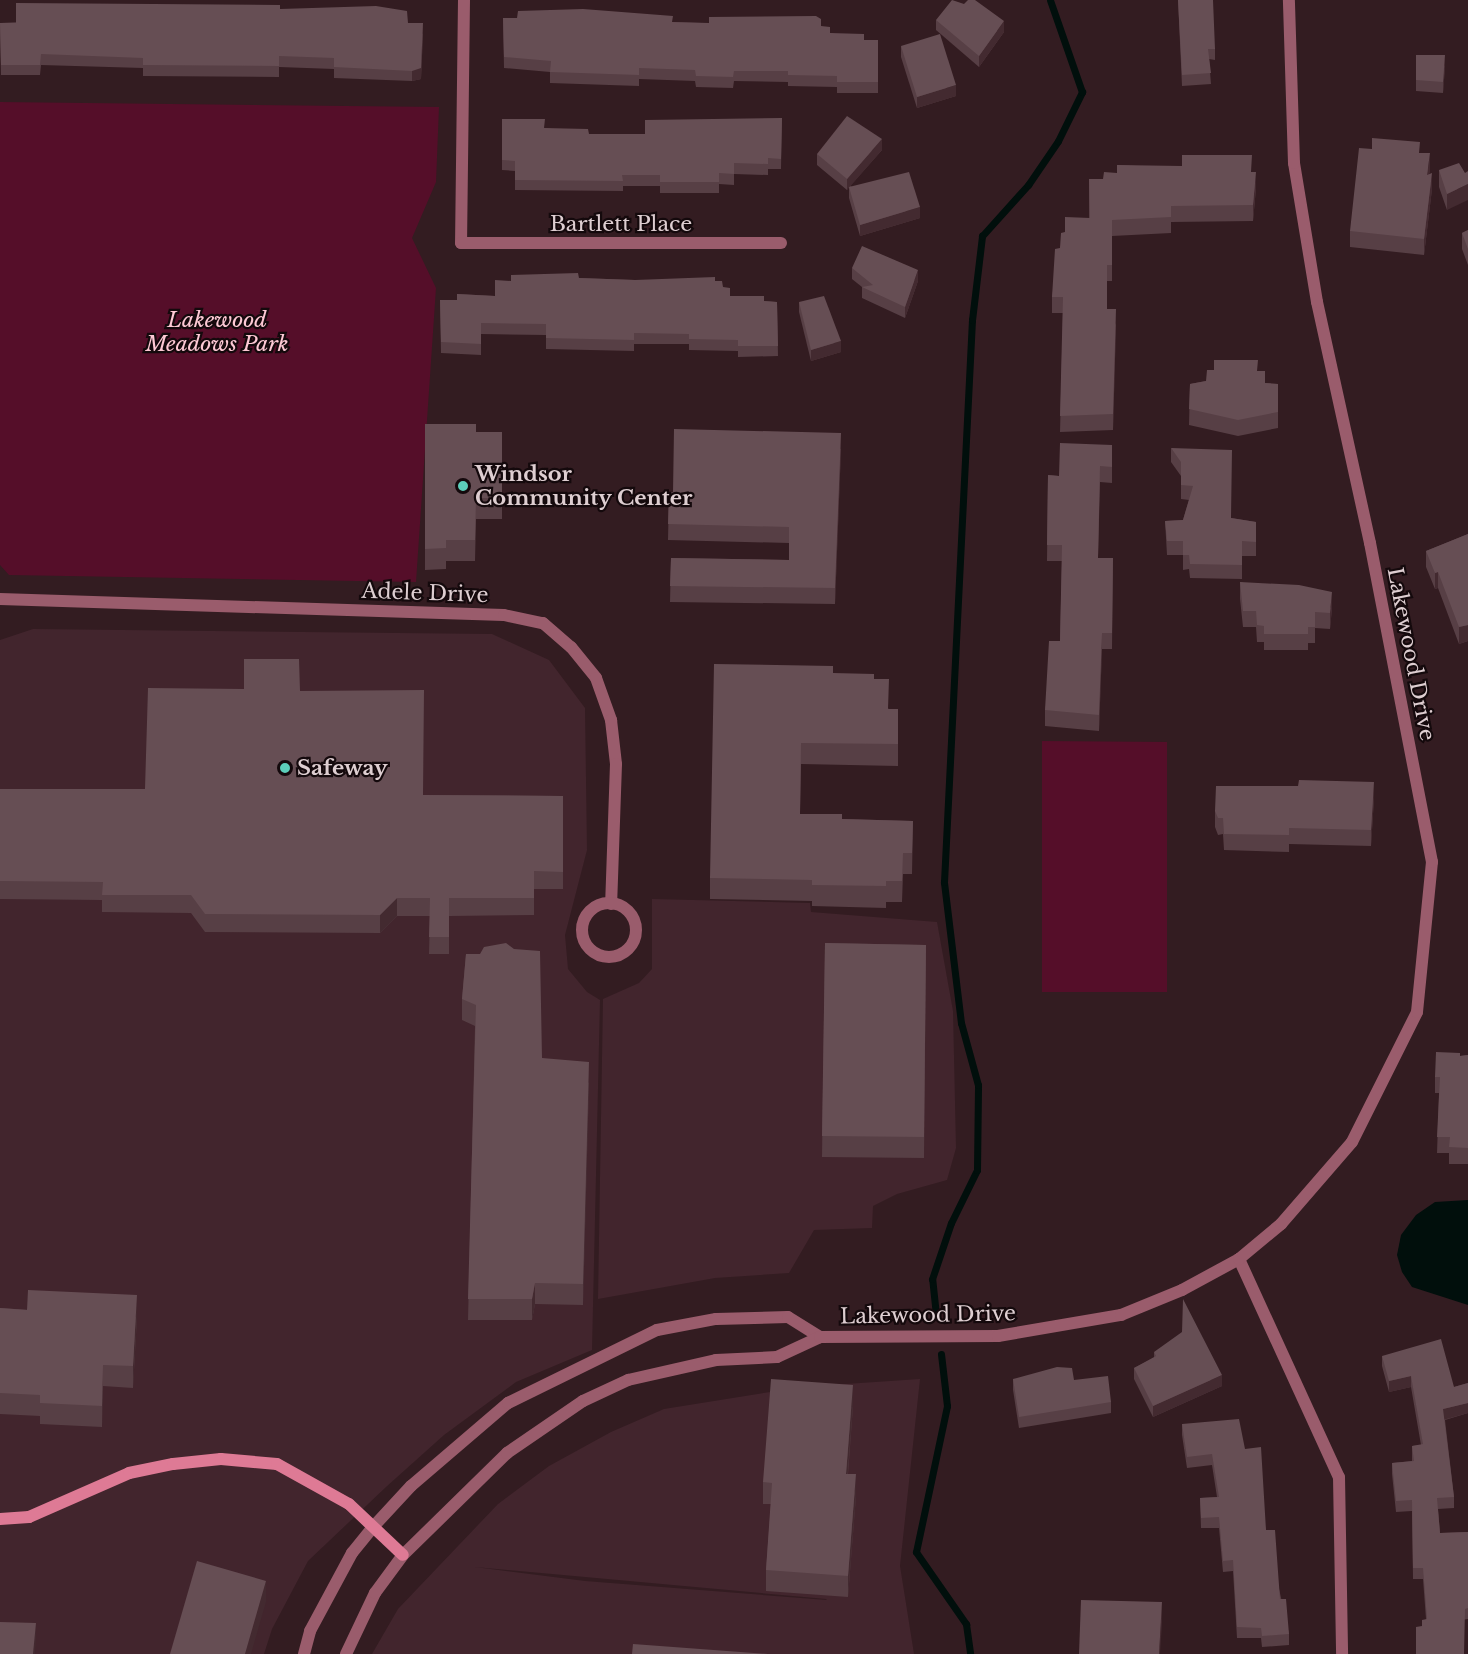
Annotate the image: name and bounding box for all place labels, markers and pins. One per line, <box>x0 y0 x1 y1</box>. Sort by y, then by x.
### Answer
place label: Windsor Community Center <box>475 461 693 511</box>
marker: Windsor Community Center <box>456 479 470 493</box>
place label: Safeway <box>297 755 388 781</box>
marker: Safeway <box>278 761 292 775</box>

